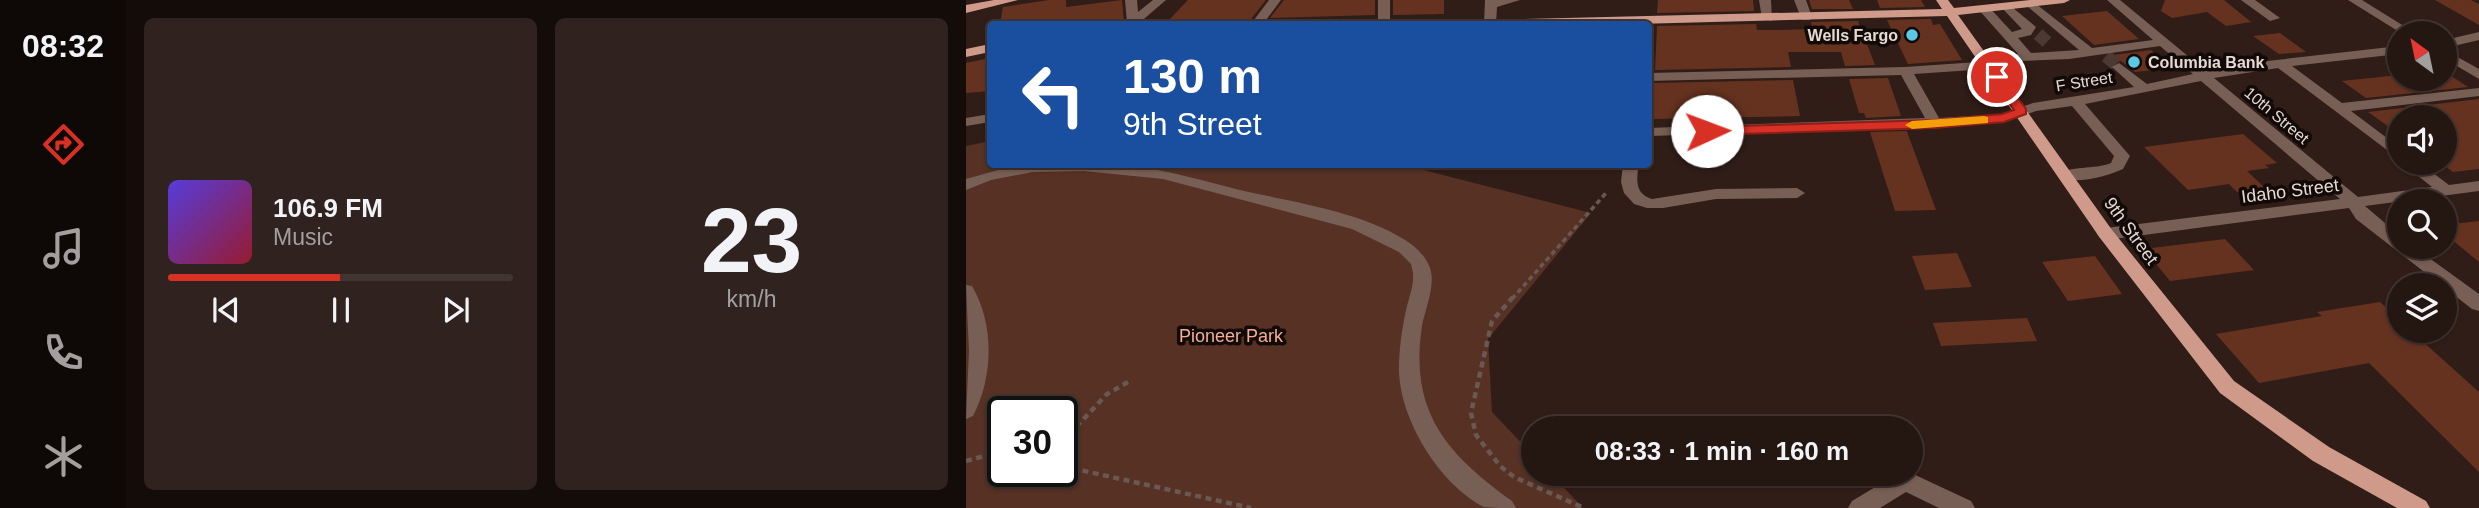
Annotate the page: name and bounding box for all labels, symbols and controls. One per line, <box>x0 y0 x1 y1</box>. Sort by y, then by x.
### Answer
north arrow <box>2387 21 2457 91</box>
map controls <box>2387 21 2457 343</box>
place label: Wells Fargo <box>1808 27 1898 44</box>
marker: Wells Fargo <box>1904 27 1920 43</box>
text: 08:32 <box>22 28 104 64</box>
pin <box>1967 47 2027 107</box>
icon: left <box>1008 49 1099 140</box>
text: 130 m <box>1123 49 1262 103</box>
marker: Columbia Bank <box>2126 54 2142 70</box>
place label: Columbia Bank <box>2148 54 2265 71</box>
icon: arrive <box>1978 58 2016 96</box>
street label: F Street <box>2055 69 2114 94</box>
street label: 10th Street <box>2241 84 2313 147</box>
position arrow <box>1670 94 1744 168</box>
button: sound <box>2387 105 2457 175</box>
text: 9th Street <box>1123 106 1262 142</box>
icon: directions <box>39 120 88 169</box>
street label: Idaho Street <box>2240 175 2340 207</box>
button: search <box>2387 189 2457 259</box>
text: 23 <box>701 190 802 291</box>
text: 106.9 FM <box>273 193 383 223</box>
street label: 9th Street <box>2100 194 2162 268</box>
icon: music <box>39 224 88 273</box>
text: Music <box>273 224 333 250</box>
button: layers <box>2387 273 2457 343</box>
text: km/h <box>727 286 776 312</box>
icon: previous <box>207 291 245 329</box>
icon: pause <box>322 291 360 329</box>
icon: next <box>437 291 475 329</box>
park label: Pioneer Park <box>1179 326 1284 346</box>
icon: phone <box>39 328 88 377</box>
speed limit sign: 30 <box>987 396 1078 487</box>
icon: climate <box>39 432 88 481</box>
text: 08:33 · 1 min · 160 m <box>1595 436 1849 466</box>

